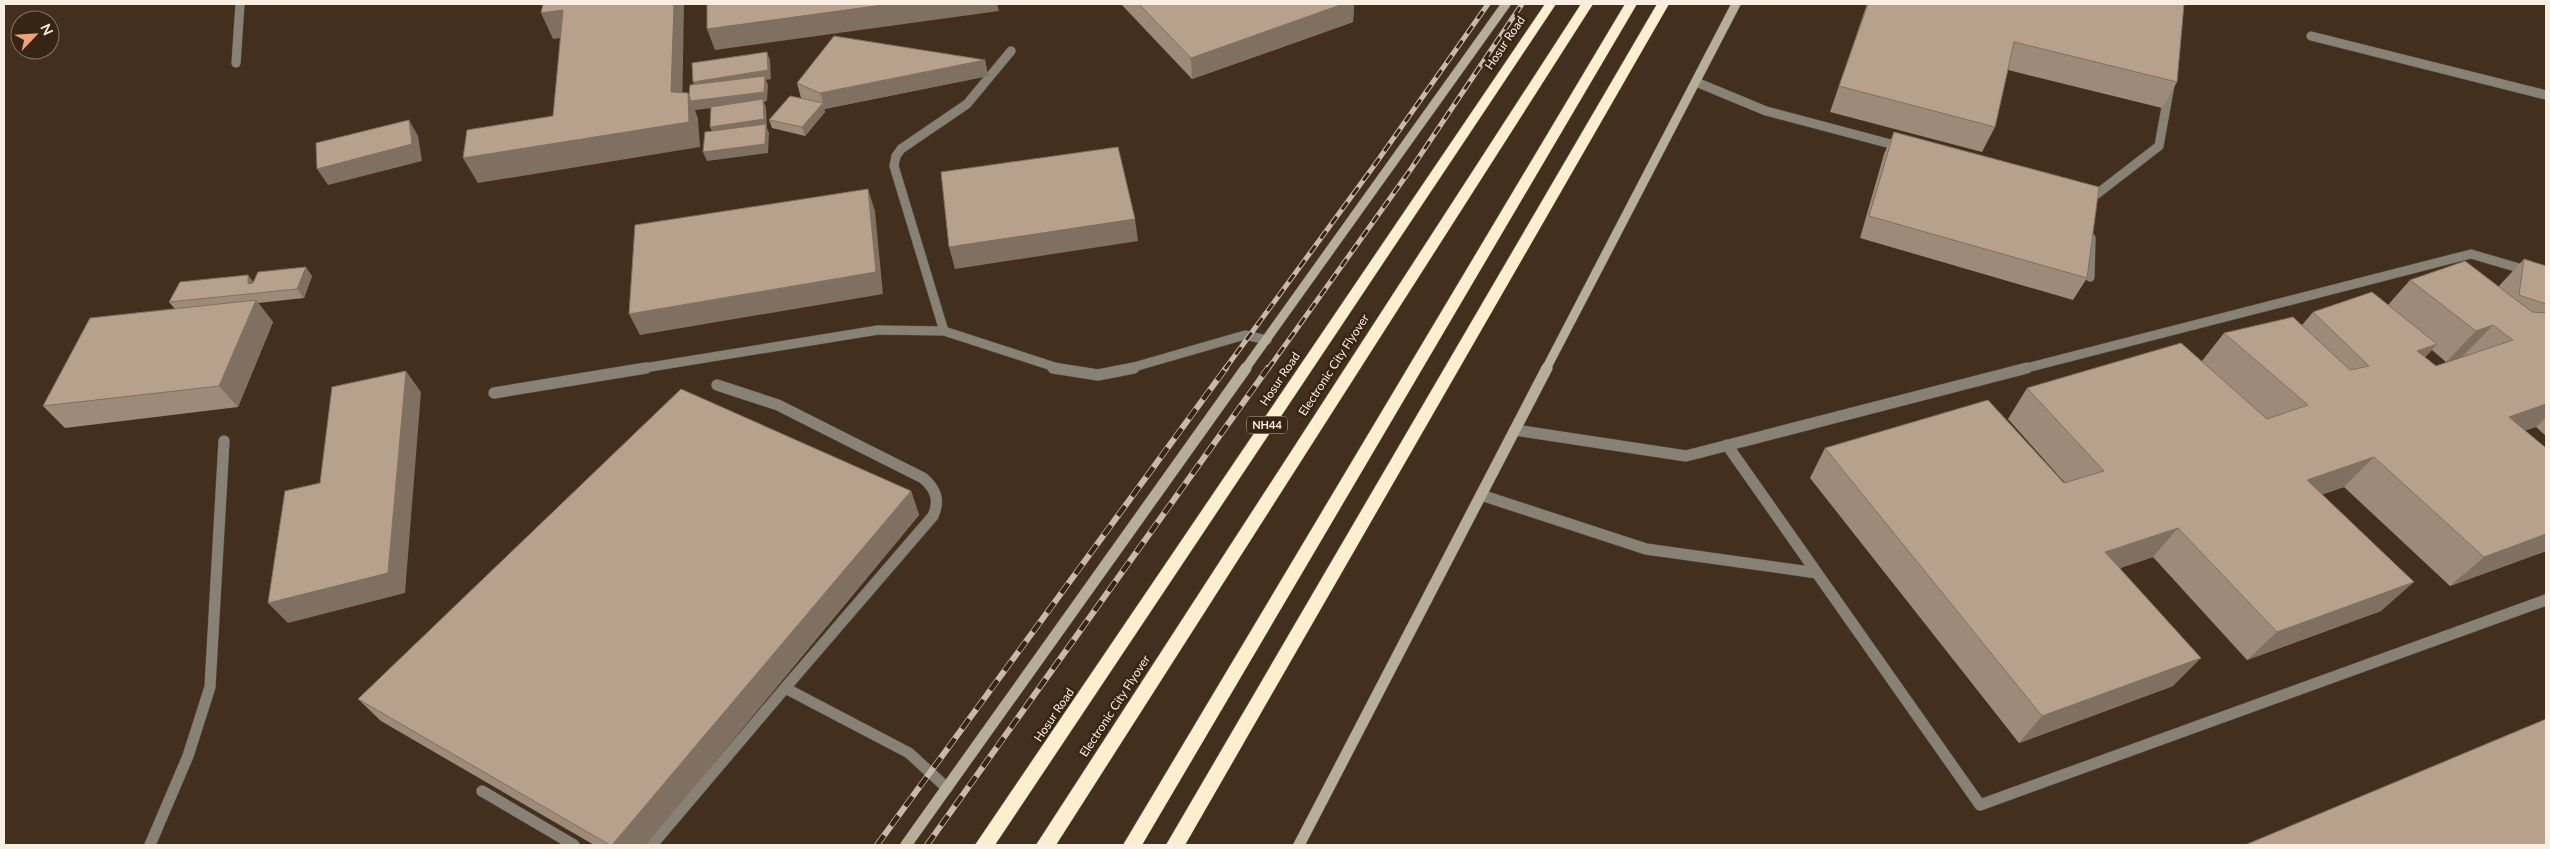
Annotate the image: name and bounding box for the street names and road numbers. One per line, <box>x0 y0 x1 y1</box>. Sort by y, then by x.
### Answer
street label: Hosur Road <box>1481 13 1528 72</box>
street label: Electronic City Flyover <box>1295 310 1372 418</box>
street label: Hosur Road <box>1256 349 1303 408</box>
road number: NH44 <box>1247 416 1287 434</box>
street label: Electronic City Flyover <box>1076 651 1153 759</box>
street label: Hosur Road <box>1030 685 1077 744</box>

